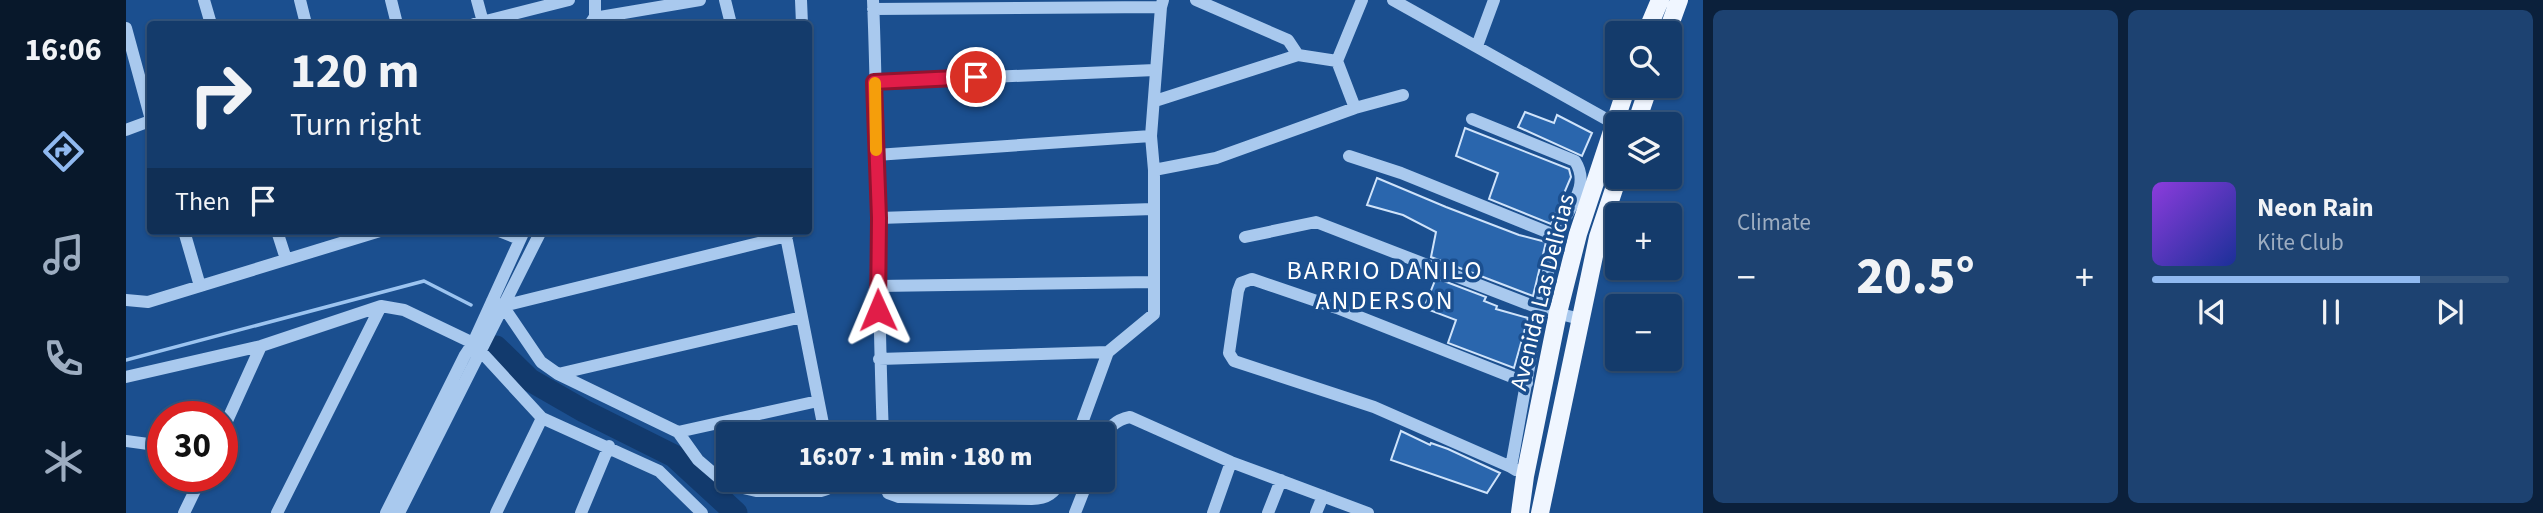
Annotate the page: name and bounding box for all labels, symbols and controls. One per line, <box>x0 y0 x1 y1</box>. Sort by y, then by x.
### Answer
map controls <box>1605 21 1682 371</box>
button: search <box>1605 21 1682 98</box>
text: 16:06 <box>24 27 102 73</box>
text: 120 m <box>290 37 419 107</box>
pin <box>946 47 1006 107</box>
icon: right <box>175 49 266 140</box>
icon: arrive <box>957 58 995 96</box>
text: Turn right <box>290 102 421 148</box>
button: layers <box>1605 112 1682 189</box>
icon: directions <box>39 127 88 176</box>
icon: arrive <box>244 182 282 220</box>
text: Then <box>175 183 230 220</box>
text: Neon Rain <box>2257 189 2374 226</box>
street label: Avenida Las Delicias <box>1501 190 1584 394</box>
button: + <box>1605 203 1682 280</box>
text: Climate <box>1737 206 1811 239</box>
text: Kite Club <box>2257 226 2344 259</box>
icon: music <box>39 230 88 279</box>
text: 20.5° <box>1856 240 1975 314</box>
text: − <box>1737 251 1756 305</box>
text: + <box>2075 251 2094 305</box>
district label: BARRIO DANILO ANDERSON <box>1286 252 1484 319</box>
position arrow <box>841 273 915 347</box>
icon: previous <box>2193 293 2231 331</box>
icon: pause <box>2312 293 2350 331</box>
icon: next <box>2431 293 2469 331</box>
button: − <box>1605 294 1682 371</box>
icon: phone <box>39 334 88 383</box>
speed limit sign: 30 <box>147 401 238 492</box>
icon: climate <box>39 437 88 486</box>
text: 16:07 · 1 min · 180 m <box>799 438 1032 475</box>

